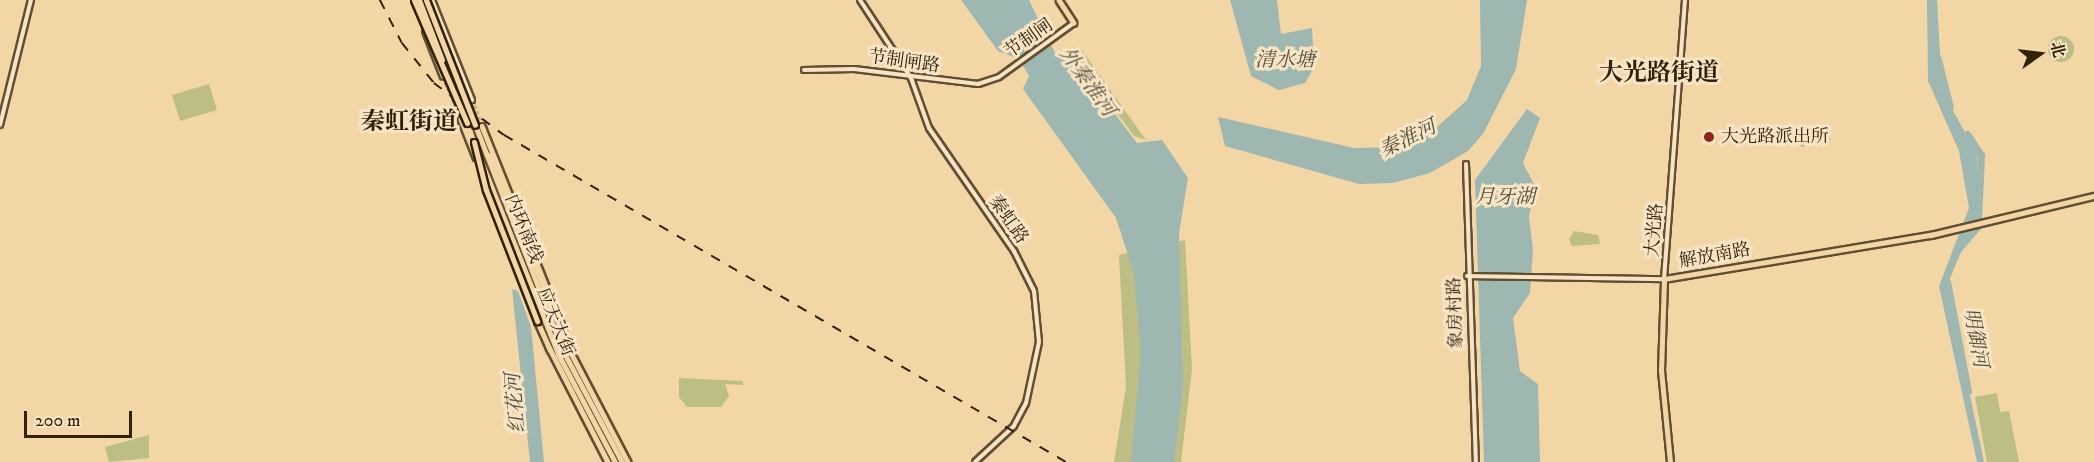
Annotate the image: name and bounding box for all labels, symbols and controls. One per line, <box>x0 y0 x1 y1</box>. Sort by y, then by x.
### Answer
street label: 节制闸 <box>1001 15 1057 63</box>
north arrow <box>2010 24 2070 84</box>
text: 北 <box>2046 39 2069 60</box>
water label: 外秦淮河 <box>1054 43 1120 121</box>
street label: 节制闸路 <box>867 46 941 78</box>
water label: 清水塘 <box>1255 48 1315 72</box>
district label: 大光路街道 <box>1599 60 1719 88</box>
district label: 秦虹街道 <box>361 109 457 137</box>
water label: 秦淮河 <box>1376 115 1440 163</box>
place label: 大光路派出所 <box>1721 126 1829 148</box>
marker: 大光路派出所 <box>1702 130 1716 144</box>
water label: 月牙湖 <box>1475 185 1535 209</box>
street label: 内环南线 <box>500 192 546 266</box>
street label: 秦虹路 <box>984 192 1032 248</box>
street label: 大光路 <box>1642 202 1668 258</box>
street label: 解放南路 <box>1678 239 1752 273</box>
street label: 象房村路 <box>1444 277 1468 349</box>
street label: 应天大街 <box>532 285 578 359</box>
water label: 明御河 <box>1957 306 1993 370</box>
water label: 红花河 <box>501 372 531 434</box>
scale bar <box>27 399 135 437</box>
text: 200 m <box>35 410 81 432</box>

